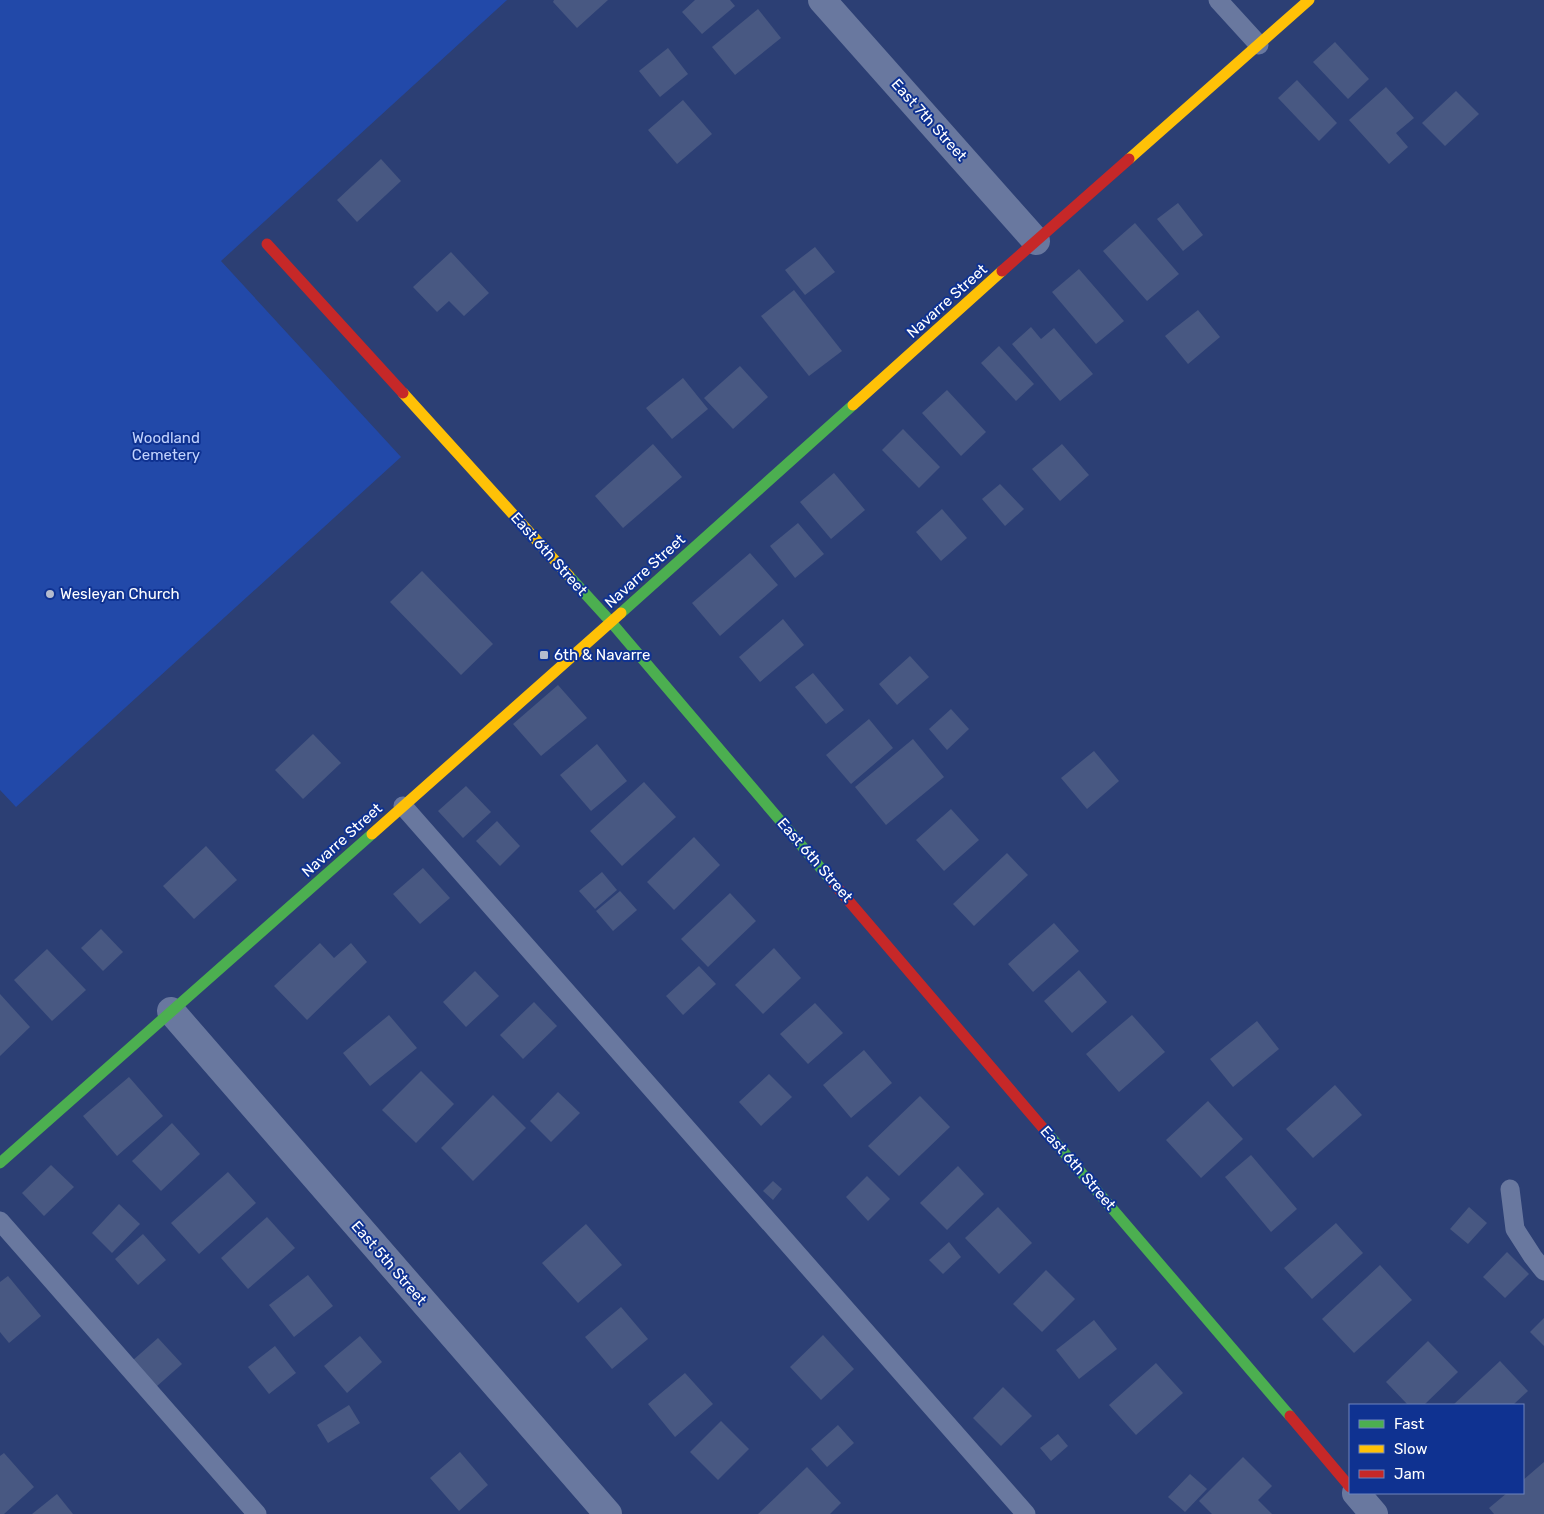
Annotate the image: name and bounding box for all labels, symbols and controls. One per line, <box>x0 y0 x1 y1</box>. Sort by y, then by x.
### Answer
street label: East 7th Street <box>887 75 971 165</box>
street label: Navarre Street <box>903 260 991 342</box>
park label: Woodland Cemetery <box>132 429 200 464</box>
street label: East 6th Street <box>507 509 591 599</box>
street label: Navarre Street <box>601 530 689 612</box>
place label: Wesleyan Church <box>60 585 180 603</box>
marker: Wesleyan Church <box>44 588 56 600</box>
place label: 6th & Navarre <box>554 646 650 664</box>
marker: 6th & Navarre <box>538 649 550 661</box>
street label: Navarre Street <box>298 799 386 881</box>
street label: East 6th Street <box>774 814 857 906</box>
street label: East 6th Street <box>1037 1122 1120 1214</box>
street label: East 5th Street <box>348 1217 430 1309</box>
legend <box>1349 1404 1524 1494</box>
text: Fast <box>1394 1415 1424 1433</box>
text: Slow <box>1394 1440 1427 1458</box>
text: Jam <box>1394 1465 1425 1483</box>

